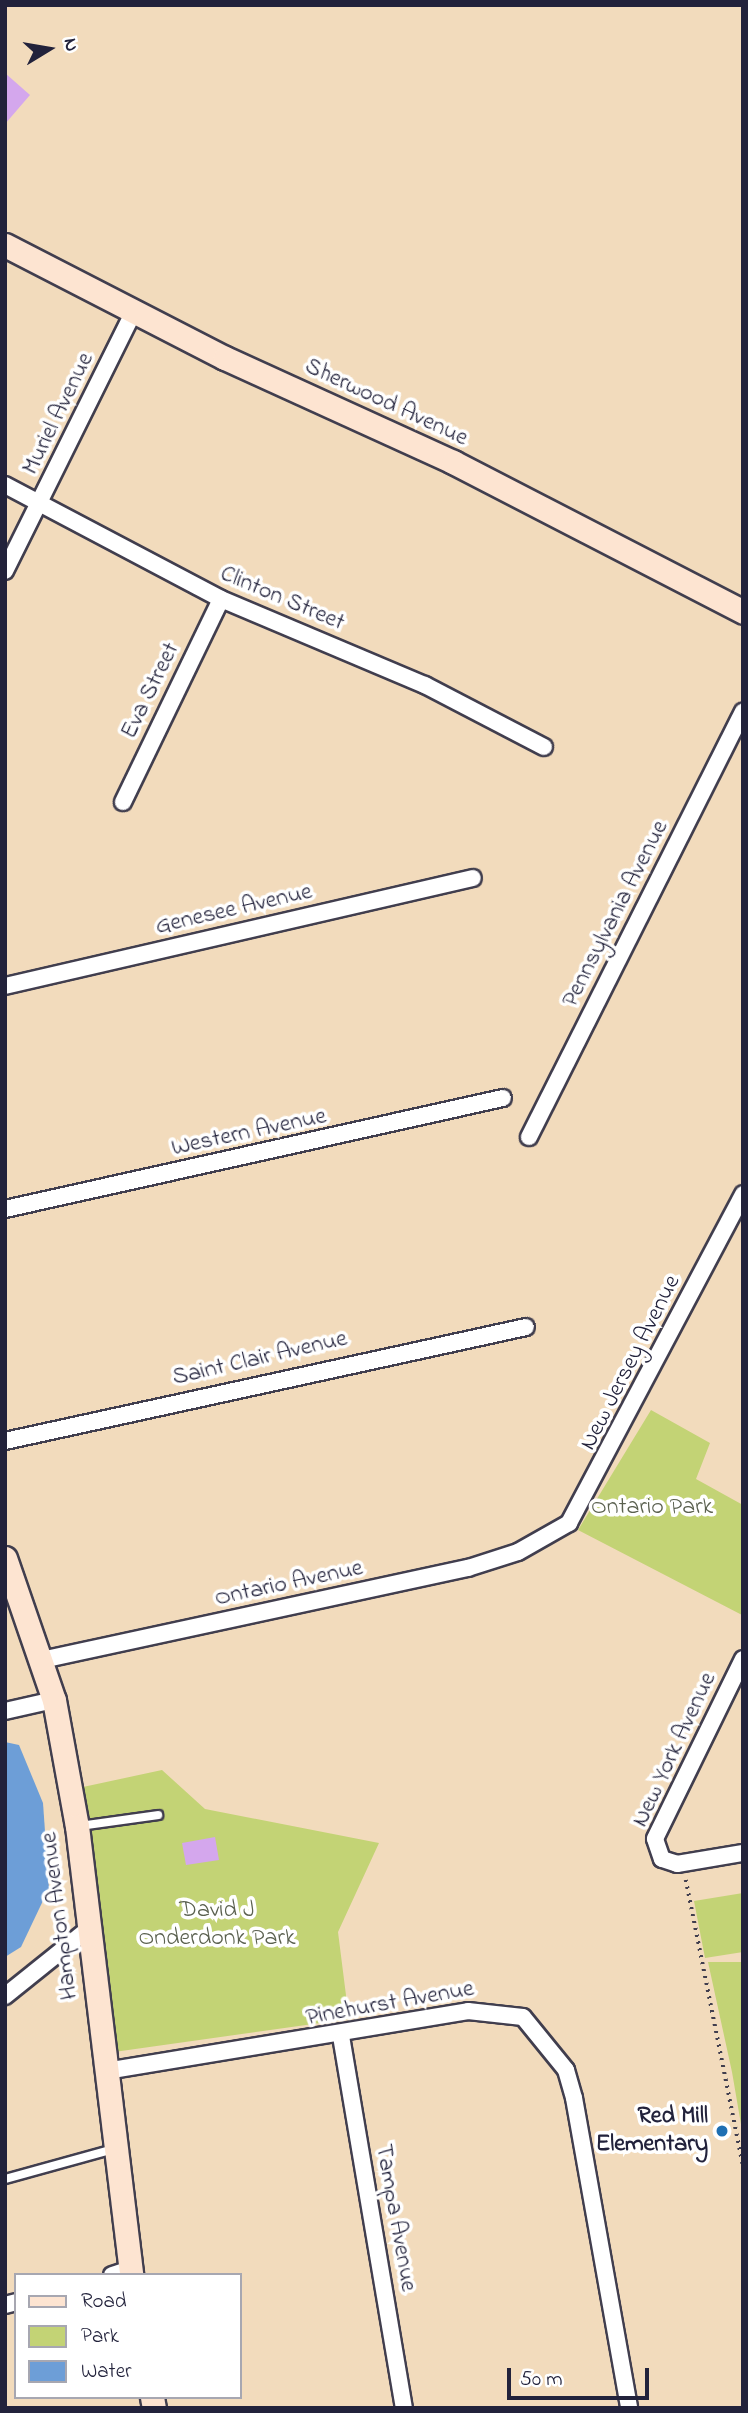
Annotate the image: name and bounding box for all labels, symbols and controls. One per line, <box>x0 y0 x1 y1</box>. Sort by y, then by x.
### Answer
north arrow <box>14 14 84 84</box>
text: N <box>56 36 85 54</box>
street label: Muriel Avenue <box>17 348 101 480</box>
street label: Sherwood Avenue <box>300 353 472 453</box>
street label: Clinton Street <box>216 560 348 638</box>
street label: Eva Street <box>115 638 187 744</box>
street label: Pennsylvania Avenue <box>557 816 675 1012</box>
street label: Genesee Avenue <box>153 878 315 942</box>
street label: Western Avenue <box>169 1103 329 1163</box>
street label: New Jersey Avenue <box>574 1271 688 1455</box>
street label: Saint Clair Avenue <box>170 1325 350 1393</box>
park label: Ontario Park <box>591 1494 713 1522</box>
street label: Ontario Avenue <box>212 1554 366 1614</box>
street label: New York Avenue <box>627 1668 723 1832</box>
street label: Hampton Avenue <box>35 1831 85 2001</box>
park label: David J Onderdonk Park <box>139 1897 295 1953</box>
street label: Pinehurst Avenue <box>304 1975 476 2033</box>
place label: Red Mill Elementary <box>596 2103 708 2159</box>
marker: Red Mill Elementary <box>714 2123 730 2139</box>
street label: Tampa Avenue <box>368 2142 422 2294</box>
legend <box>14 2273 242 2399</box>
text: Road <box>81 2287 127 2317</box>
text: Park <box>81 2322 119 2352</box>
scale bar <box>510 2354 652 2398</box>
text: Water <box>81 2357 132 2387</box>
text: 50 m <box>520 2365 563 2395</box>

